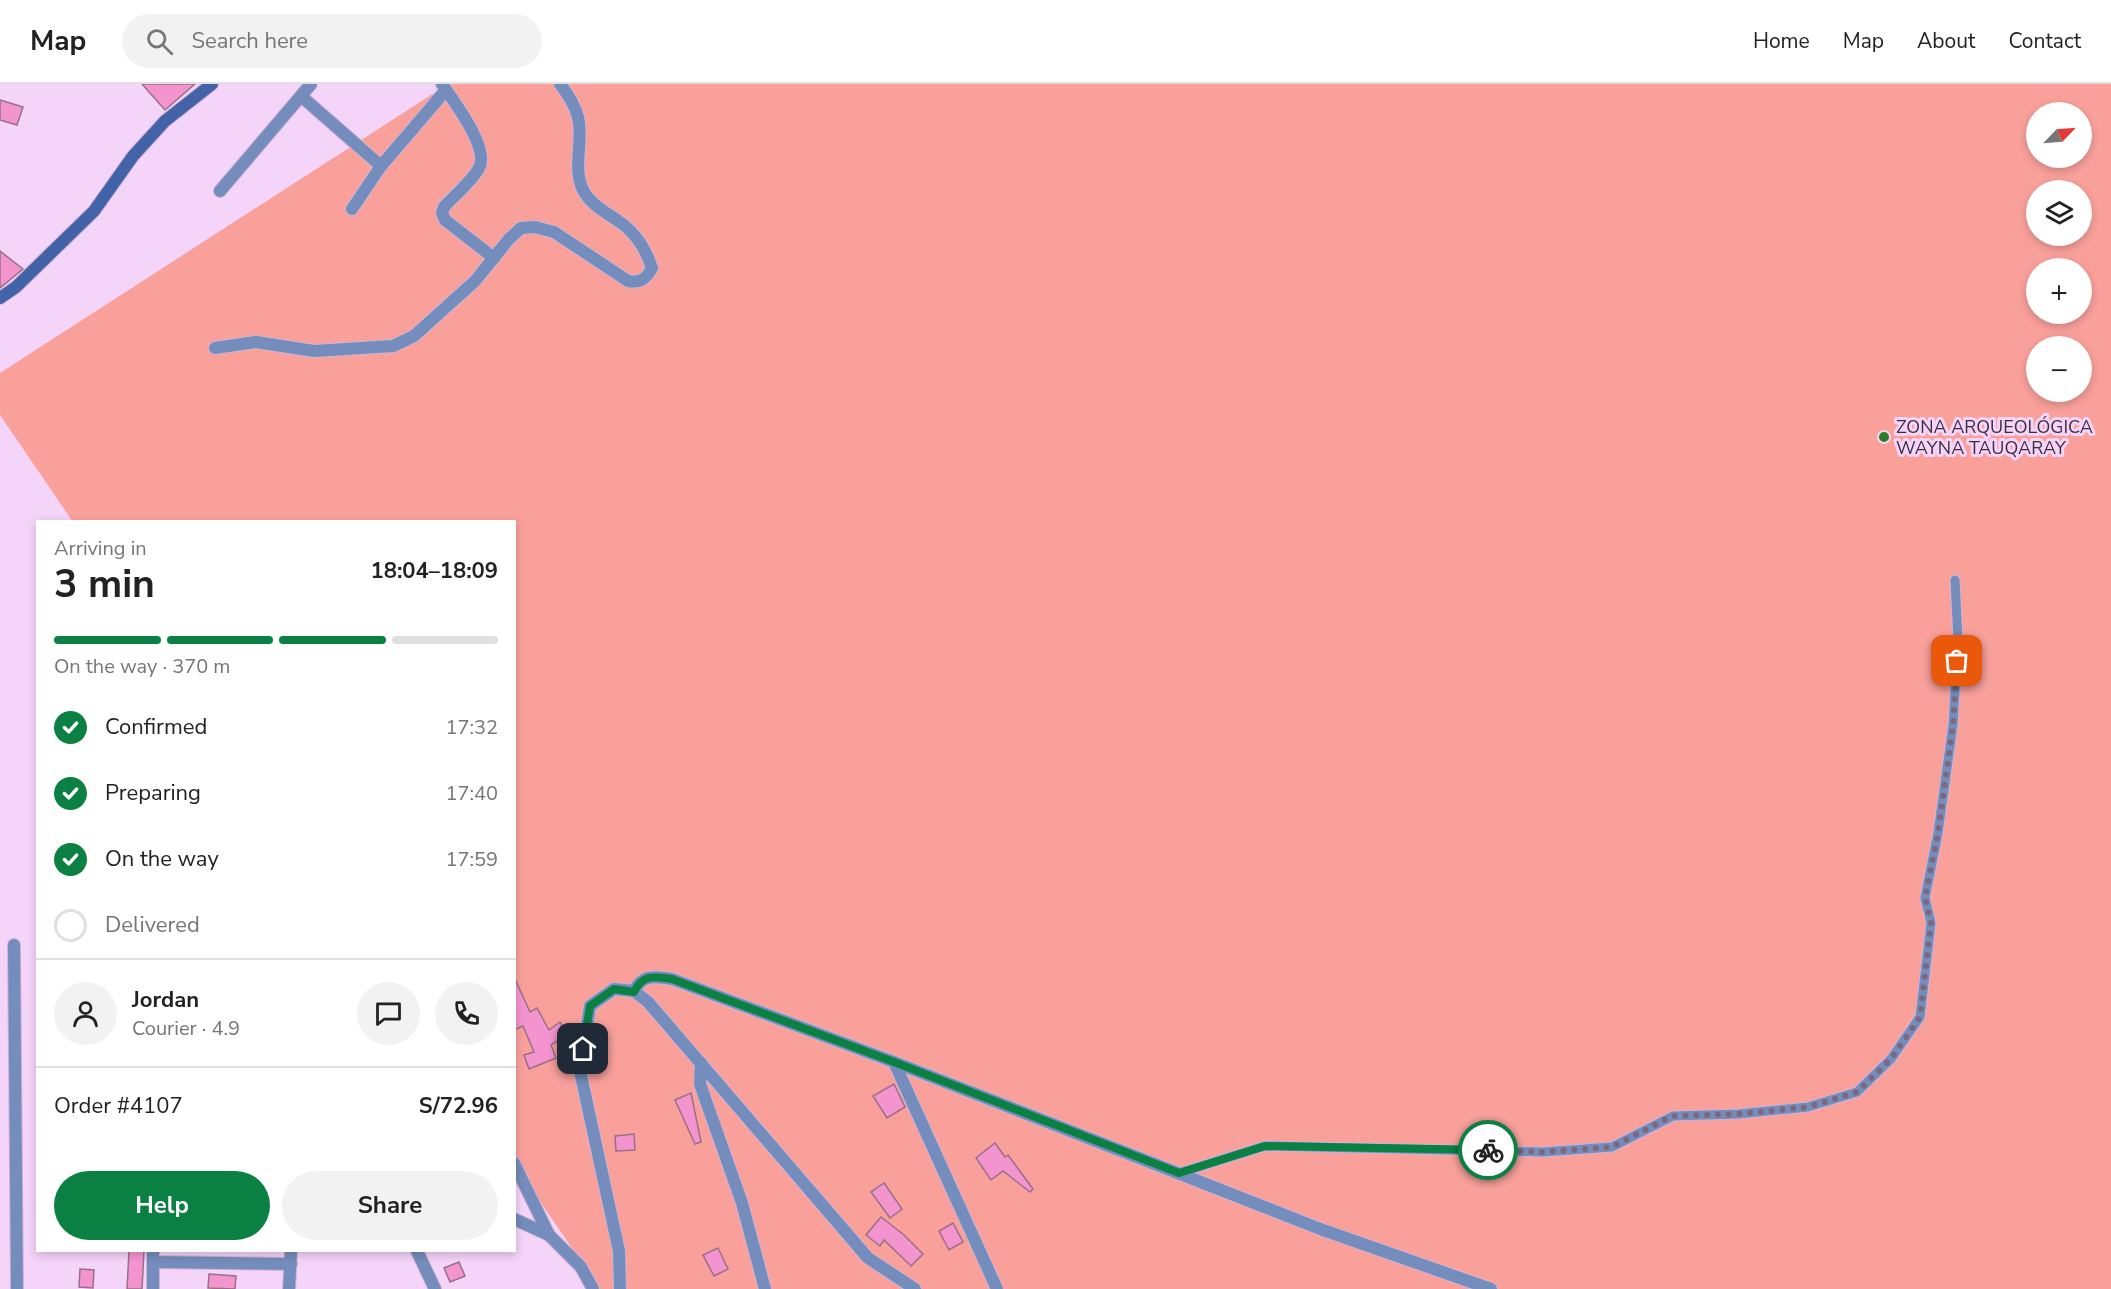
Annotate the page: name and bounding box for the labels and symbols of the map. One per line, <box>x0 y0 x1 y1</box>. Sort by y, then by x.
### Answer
north arrow <box>2026 102 2092 168</box>
place label: ZONA ARQUEOLÓGICA WAYNA TAUQARAY <box>1896 415 2093 460</box>
marker: ZONA ARQUEOLÓGICA WAYNA TAUQARAY <box>1877 430 1891 444</box>
pin <box>1931 635 1982 686</box>
pin <box>557 1023 608 1074</box>
courier <box>1458 1120 1518 1180</box>

